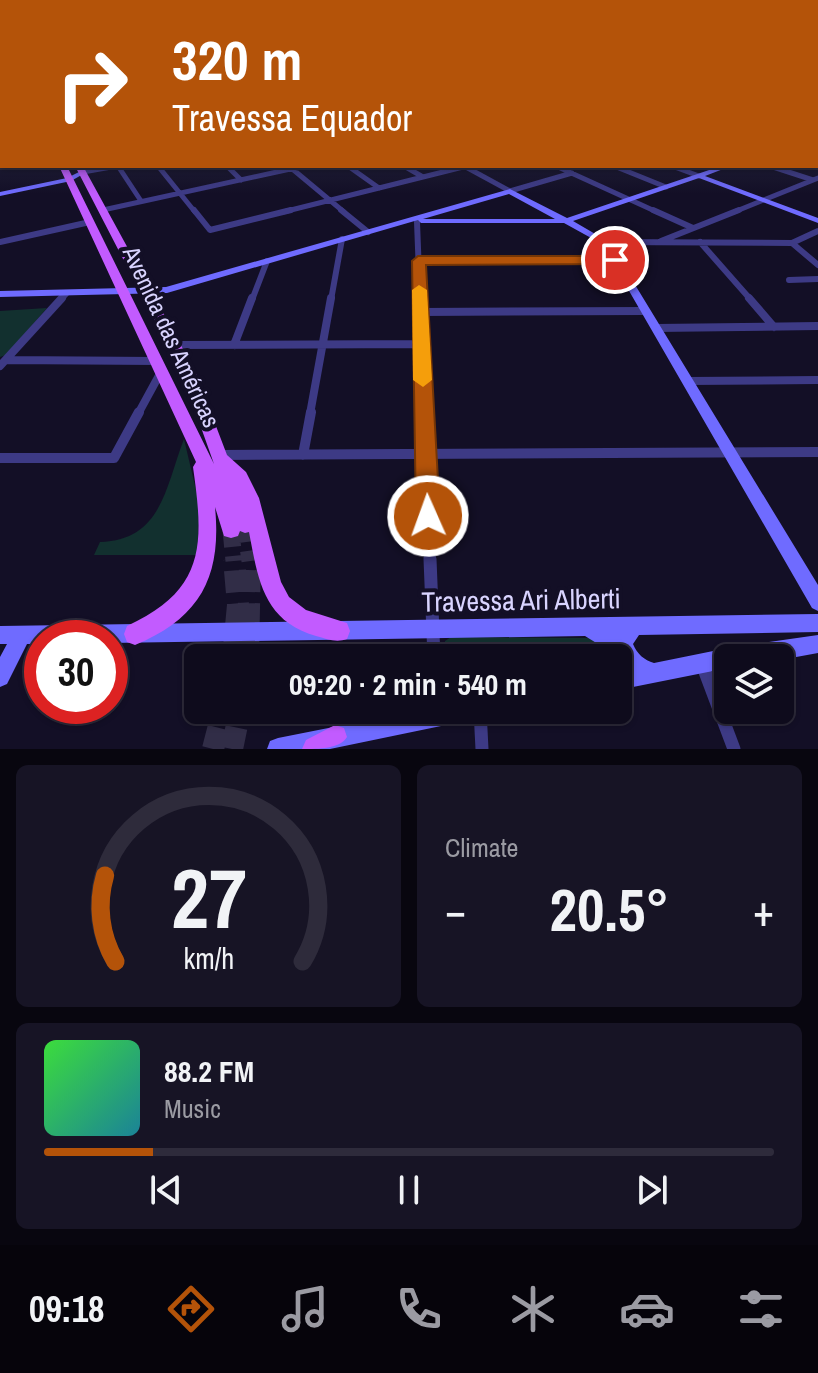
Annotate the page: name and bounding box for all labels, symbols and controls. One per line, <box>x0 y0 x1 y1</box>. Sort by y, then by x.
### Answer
text: 320 m <box>172 22 302 97</box>
icon: right <box>40 32 144 136</box>
text: Travessa Equador <box>172 94 412 142</box>
pin <box>581 226 649 294</box>
icon: arrive <box>593 238 637 282</box>
street label: Avenida das Américas <box>115 240 228 432</box>
position arrow <box>386 474 470 558</box>
street label: Travessa Ari Alberti <box>421 579 621 621</box>
speed limit sign: 30 <box>24 620 128 724</box>
map controls <box>714 644 794 724</box>
button: layers <box>714 644 794 724</box>
text: 09:20 · 2 min · 540 m <box>289 664 527 704</box>
text: Climate <box>445 830 518 865</box>
text: 27 <box>171 842 246 954</box>
text: 20.5° <box>550 869 669 950</box>
text: − <box>445 880 466 940</box>
text: + <box>753 880 774 940</box>
text: km/h <box>183 939 234 978</box>
text: 88.2 FM <box>164 1051 254 1091</box>
text: Music <box>164 1091 221 1126</box>
icon: previous <box>144 1168 188 1212</box>
icon: pause <box>387 1168 431 1212</box>
icon: next <box>630 1168 674 1212</box>
icon: directions <box>163 1281 219 1337</box>
icon: music <box>277 1281 333 1337</box>
icon: phone <box>391 1281 447 1337</box>
icon: climate <box>505 1281 561 1337</box>
icon: car <box>619 1281 675 1337</box>
icon: filters <box>733 1281 789 1337</box>
text: 09:18 <box>29 1285 105 1333</box>

